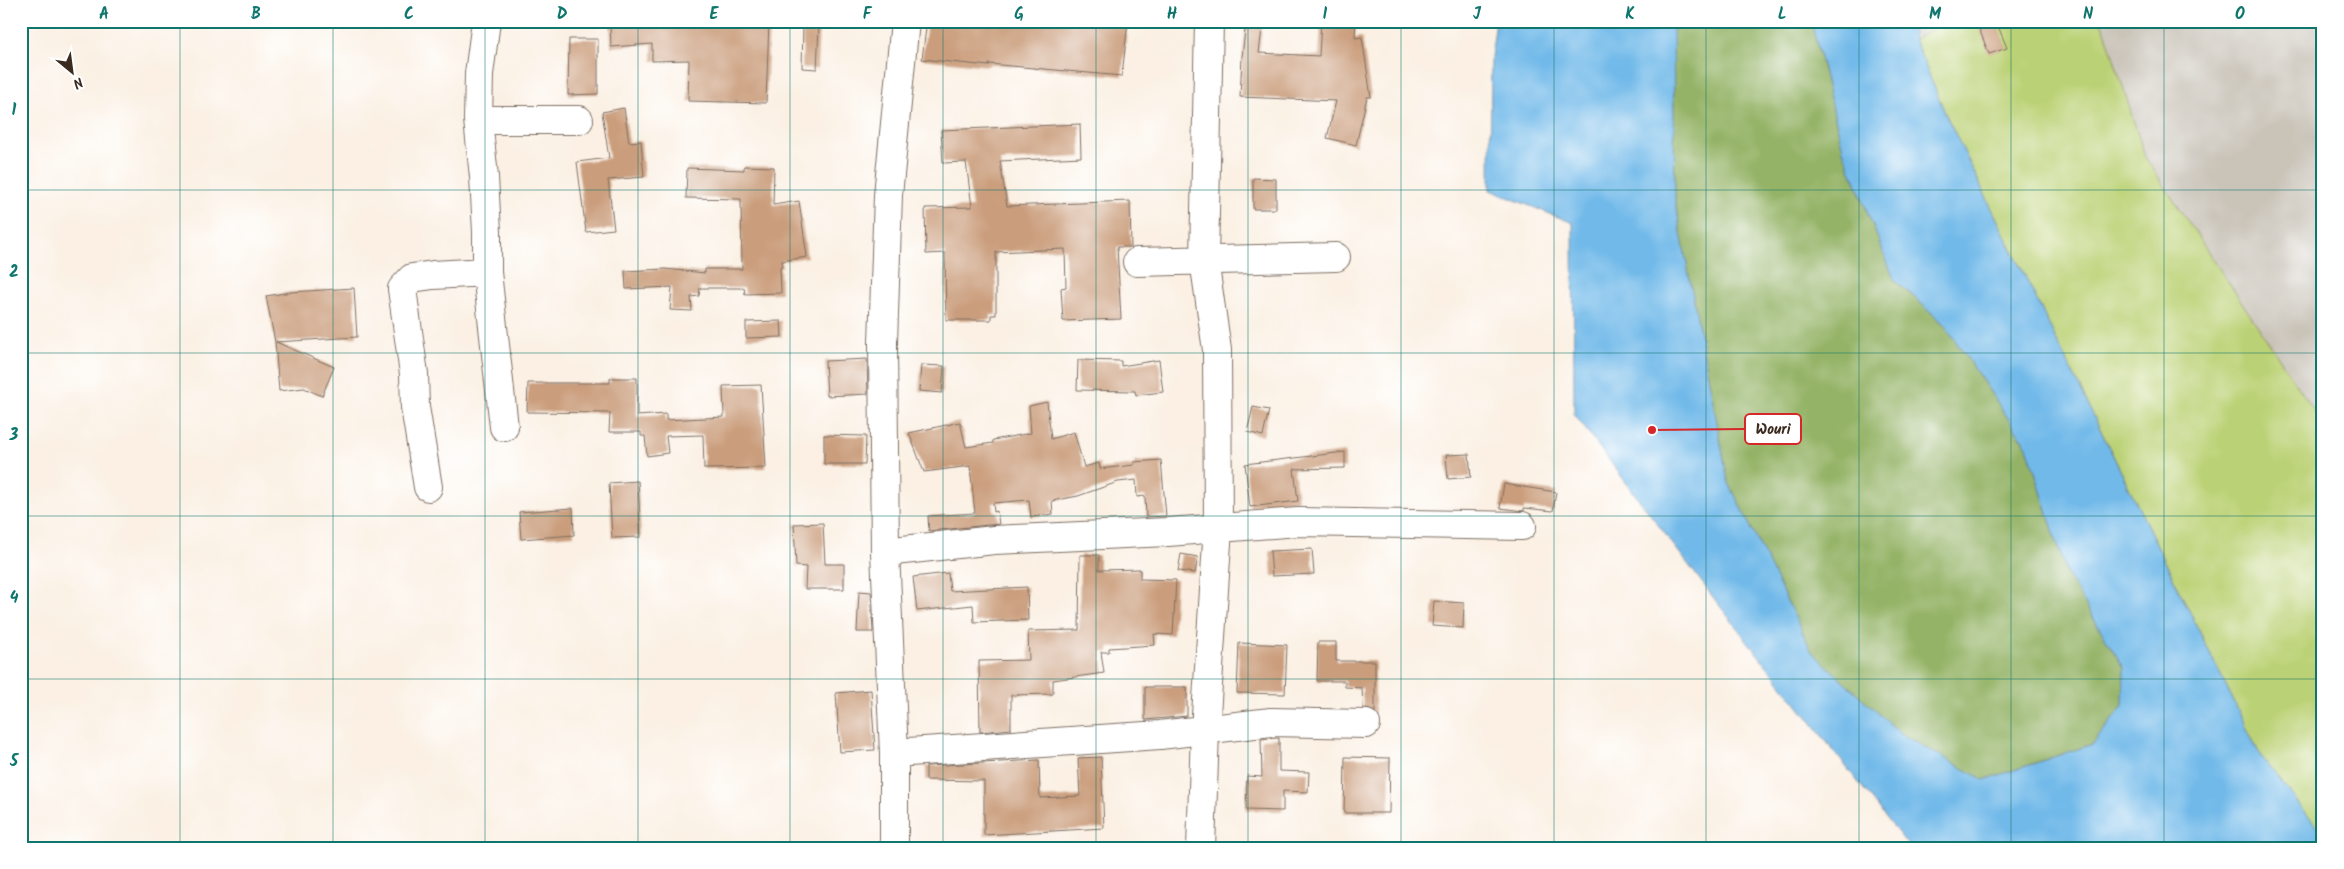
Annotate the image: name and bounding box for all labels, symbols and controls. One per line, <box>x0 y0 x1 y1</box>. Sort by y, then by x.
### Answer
text: A <box>99 2 109 27</box>
text: B <box>251 2 261 27</box>
text: C <box>404 2 414 27</box>
text: D <box>557 2 568 27</box>
text: E <box>710 2 720 27</box>
text: F <box>863 2 873 27</box>
text: G <box>1014 2 1024 27</box>
text: H <box>1167 2 1177 27</box>
text: I <box>1323 2 1328 27</box>
text: J <box>1473 2 1482 27</box>
text: K <box>1625 2 1635 27</box>
text: L <box>1778 2 1786 27</box>
text: M <box>1929 2 1942 27</box>
text: N <box>2083 2 2093 27</box>
text: O <box>2235 2 2245 27</box>
north arrow <box>48 48 98 98</box>
text: N <box>68 71 87 94</box>
text: 1 <box>12 98 17 123</box>
text: 2 <box>9 260 19 285</box>
callout: Wouri <box>1745 414 1801 444</box>
text: Wouri <box>1755 418 1792 442</box>
text: 3 <box>9 423 19 448</box>
text: 4 <box>10 586 19 611</box>
text: 5 <box>9 749 20 774</box>

